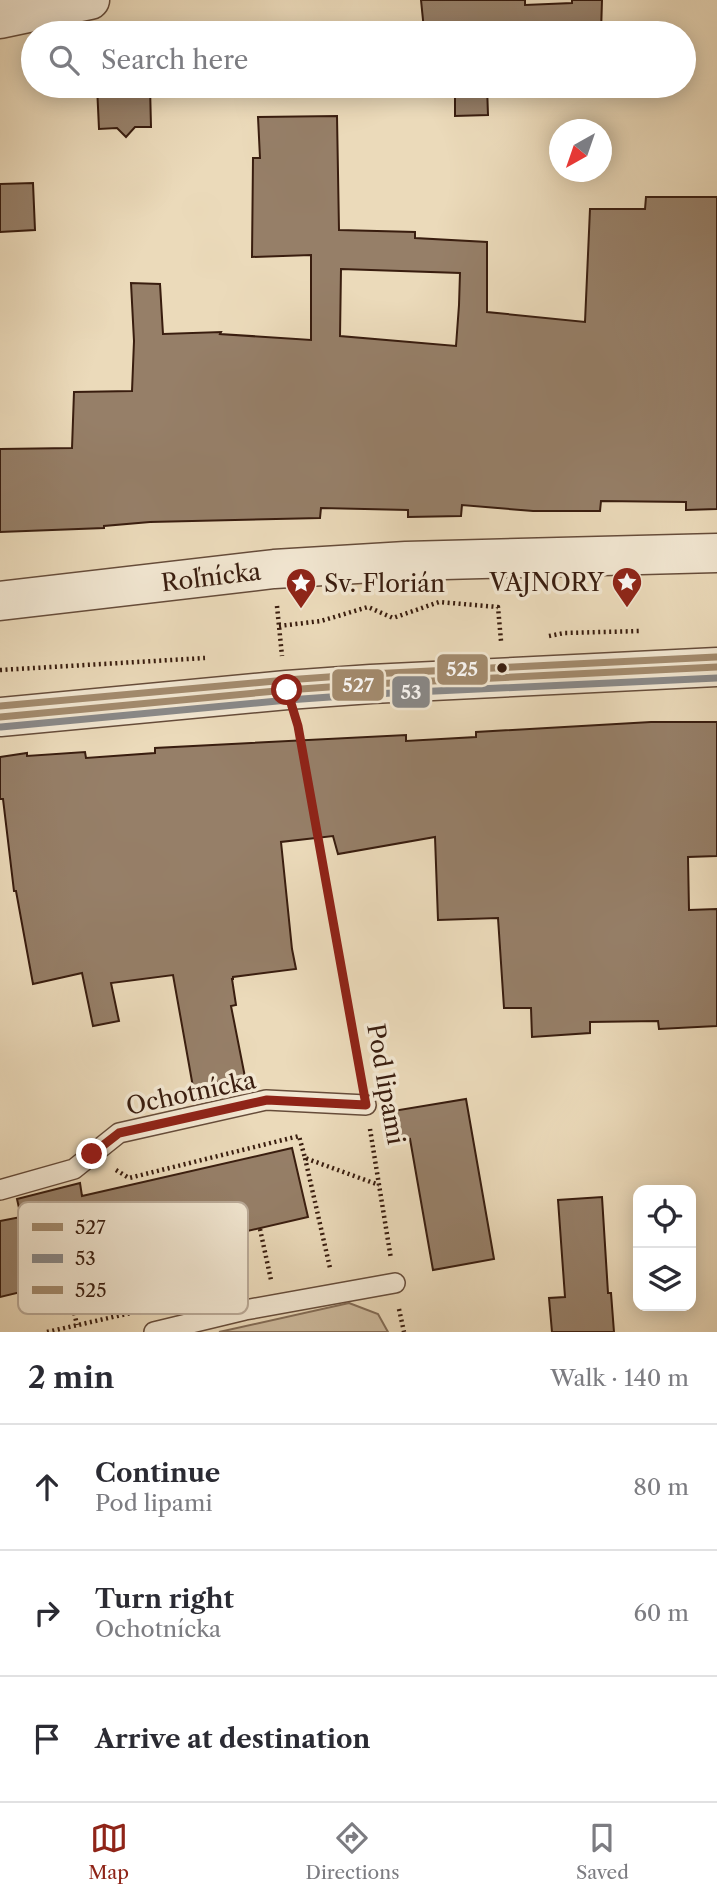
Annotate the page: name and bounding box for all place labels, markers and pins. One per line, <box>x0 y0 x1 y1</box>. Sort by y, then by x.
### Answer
place icon: VAJNORY <box>610 565 644 609</box>
place icon: Sv. Florián <box>284 566 318 610</box>
place label: VAJNORY <box>488 568 605 597</box>
place label: Sv. Florián <box>324 569 445 598</box>
unlabelled marker <box>495 661 509 675</box>

